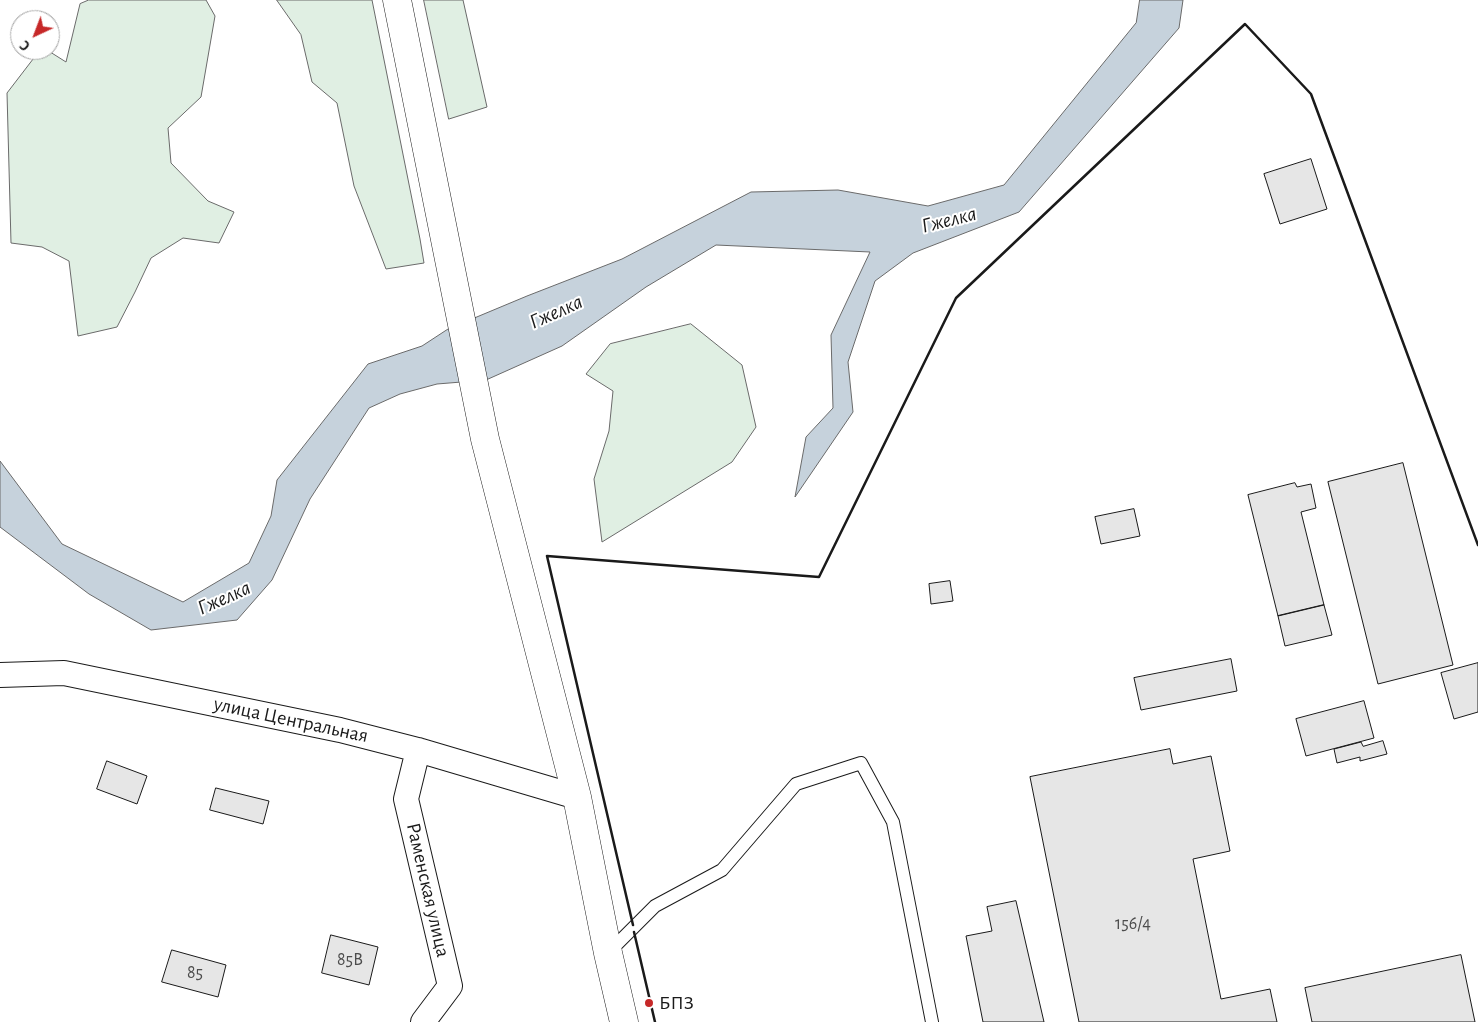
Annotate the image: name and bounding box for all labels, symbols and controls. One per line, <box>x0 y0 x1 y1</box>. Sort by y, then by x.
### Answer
north arrow <box>10 10 60 60</box>
text: С <box>18 37 33 53</box>
water label: Гжелка <box>919 201 979 239</box>
water label: Гжелка <box>525 289 587 335</box>
water label: Гжелка <box>193 575 255 621</box>
street label: улица Центральная <box>212 692 370 748</box>
street label: Раменская улица <box>401 820 455 960</box>
house number: 156/4 <box>1115 913 1151 935</box>
house number: 85В <box>337 949 363 971</box>
house number: 85 <box>187 962 203 984</box>
place label: БПЗ <box>659 991 694 1015</box>
marker: БПЗ <box>643 997 655 1009</box>

